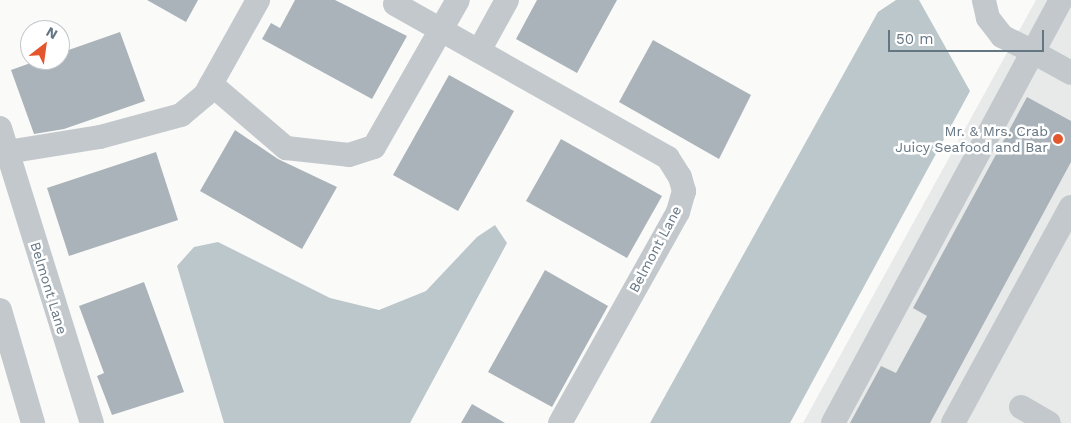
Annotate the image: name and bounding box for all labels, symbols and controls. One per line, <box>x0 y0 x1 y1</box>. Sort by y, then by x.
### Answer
north arrow <box>20 20 70 70</box>
scale bar <box>891 20 1047 52</box>
text: N <box>44 23 60 42</box>
text: 50 m <box>896 30 933 48</box>
place label: Mr. & Mrs. Crab Juicy Seafood and Bar <box>895 123 1048 156</box>
marker: Mr. & Mrs. Crab Juicy Seafood and Bar <box>1052 133 1064 145</box>
street label: Belmont Lane <box>625 203 685 295</box>
street label: Belmont Lane <box>27 240 71 336</box>

